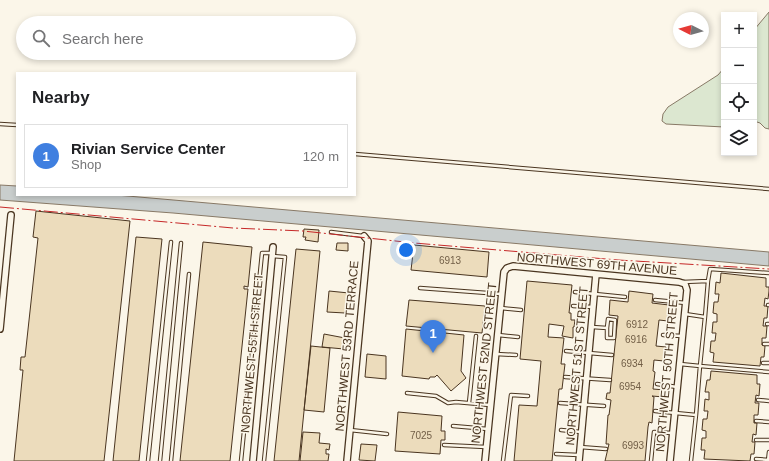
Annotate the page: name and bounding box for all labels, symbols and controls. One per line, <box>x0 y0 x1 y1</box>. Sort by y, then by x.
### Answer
north arrow <box>673 12 709 48</box>
map controls <box>721 12 757 156</box>
button: + <box>721 12 757 48</box>
search box <box>16 16 356 60</box>
icon: search <box>30 27 52 49</box>
text: Search here <box>62 30 144 47</box>
button: − <box>721 48 757 84</box>
button: locate <box>721 84 757 120</box>
text: Nearby <box>32 88 90 107</box>
button: layers <box>721 120 757 156</box>
text: Rivian Service Center <box>71 140 225 157</box>
text: 1 <box>42 149 50 164</box>
text: 120 m <box>303 149 339 164</box>
text: Shop <box>71 157 101 172</box>
your location <box>396 240 416 260</box>
street label: NORTHWEST 69TH AVENUE <box>516 250 678 278</box>
house number: 6913 <box>439 255 462 266</box>
street label: NORTHWEST 53RD TERRACE <box>333 260 361 432</box>
street label: NORTHWEST 55TH STREET <box>238 272 266 433</box>
street label: NORTHWEST 52ND STREET <box>469 281 499 444</box>
street label: NORTHWEST 51ST STREET <box>563 285 591 446</box>
street label: NORTHWEST 50TH STREET <box>653 291 681 452</box>
house number: 6912 <box>626 319 649 330</box>
pin: 1 <box>420 320 446 353</box>
house number: 6916 <box>625 334 648 345</box>
house number: 6934 <box>621 358 644 369</box>
house number: 6954 <box>619 381 642 392</box>
house number: 7025 <box>410 430 433 441</box>
house number: 6993 <box>622 440 645 451</box>

